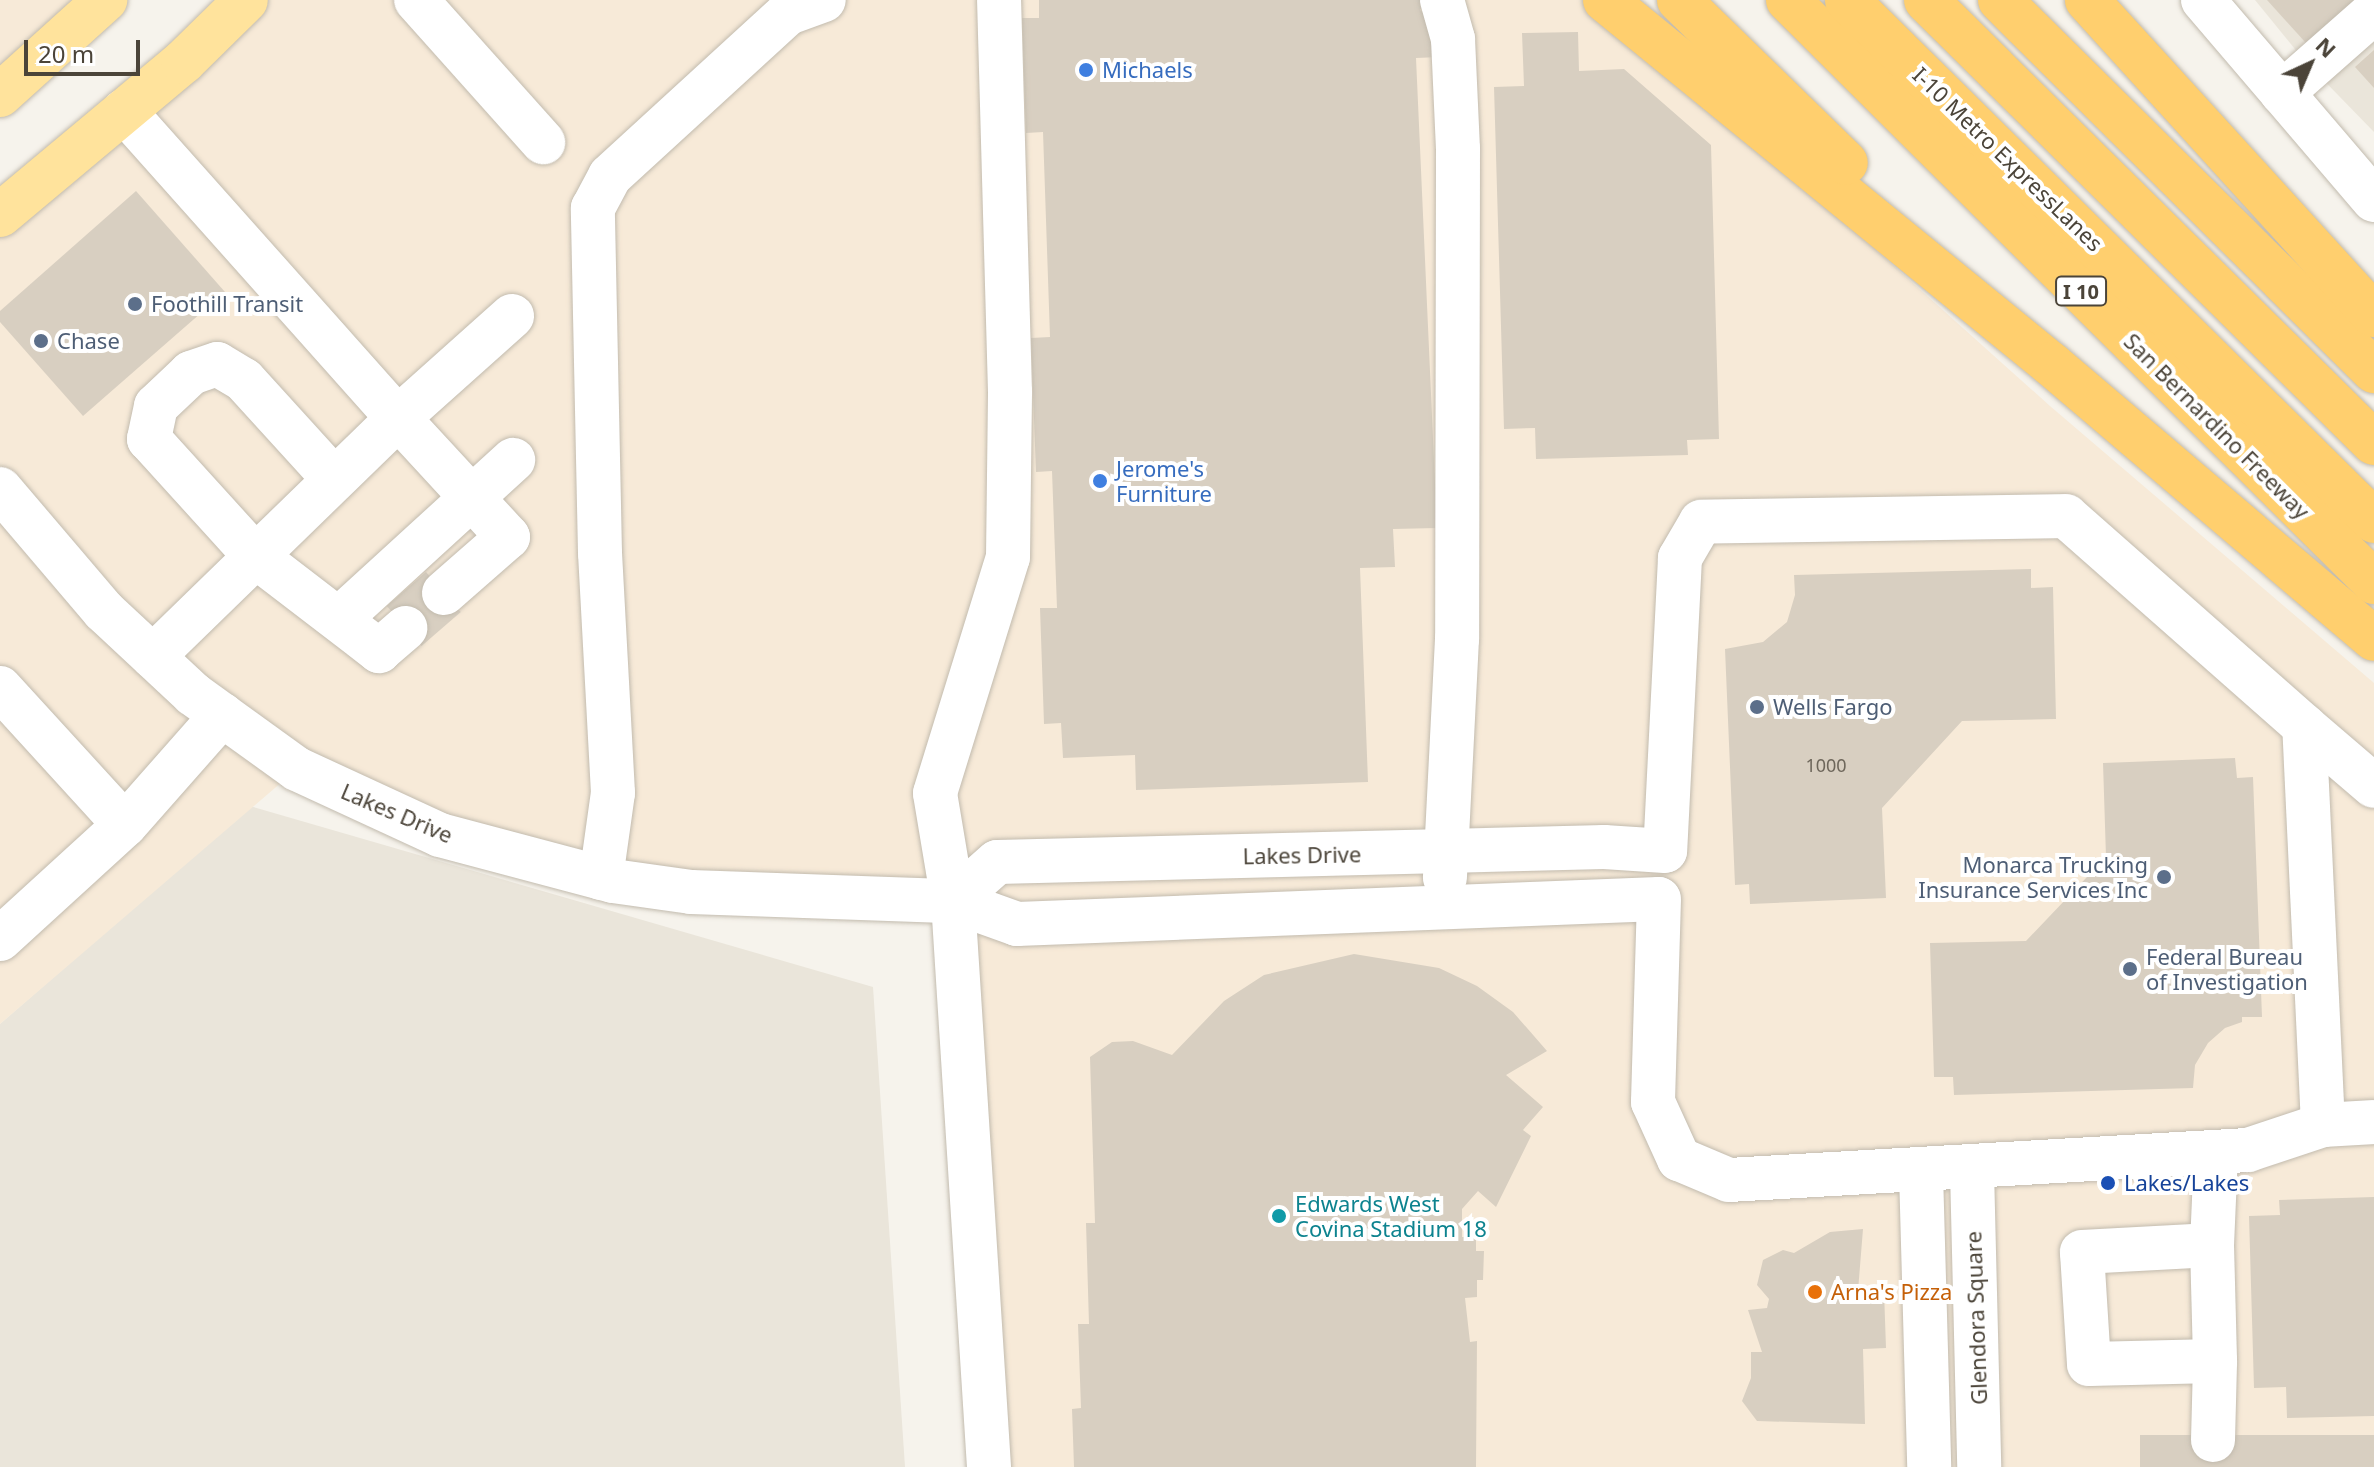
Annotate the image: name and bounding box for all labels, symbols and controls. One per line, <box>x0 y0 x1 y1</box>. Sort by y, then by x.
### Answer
scale bar <box>28 24 144 74</box>
north arrow <box>2270 24 2350 104</box>
text: N <box>2310 30 2344 64</box>
text: 20 m <box>38 37 94 70</box>
place label: Michaels <box>1102 57 1193 83</box>
marker: Michaels <box>1077 61 1095 79</box>
street label: I-10 Metro ExpressLanes <box>1908 62 2108 256</box>
road number: I 10 <box>2055 275 2107 307</box>
place label: Foothill Transit <box>151 291 303 317</box>
marker: Foothill Transit <box>126 295 144 313</box>
place label: Chase <box>57 328 120 354</box>
street label: San Bernardino Freeway <box>2119 328 2315 524</box>
marker: Chase <box>32 332 50 350</box>
place label: Jerome's Furniture <box>1116 455 1212 506</box>
marker: Jerome's Furniture <box>1091 472 1109 490</box>
place label: Wells Fargo <box>1773 694 1893 720</box>
marker: Wells Fargo <box>1748 698 1766 716</box>
house number: 1000 <box>1805 754 1847 776</box>
street label: Lakes Drive <box>337 778 457 848</box>
street label: Lakes Drive <box>1242 841 1362 869</box>
place label: Monarca Trucking Insurance Services Inc <box>1918 851 2148 902</box>
marker: Monarca Trucking Insurance Services Inc <box>2155 868 2173 886</box>
place label: Federal Bureau of Investigation <box>2146 943 2308 994</box>
marker: Federal Bureau of Investigation <box>2121 960 2139 978</box>
place label: Lakes/Lakes <box>2124 1170 2249 1196</box>
marker: Lakes/Lakes <box>2099 1174 2117 1192</box>
place label: Edwards West Covina Stadium 18 <box>1295 1190 1487 1242</box>
marker: Edwards West Covina Stadium 18 <box>1270 1207 1288 1225</box>
street label: Glendora Square <box>1960 1231 1992 1405</box>
place label: Arna's Pizza <box>1831 1279 1952 1305</box>
marker: Arna's Pizza <box>1806 1283 1824 1301</box>

